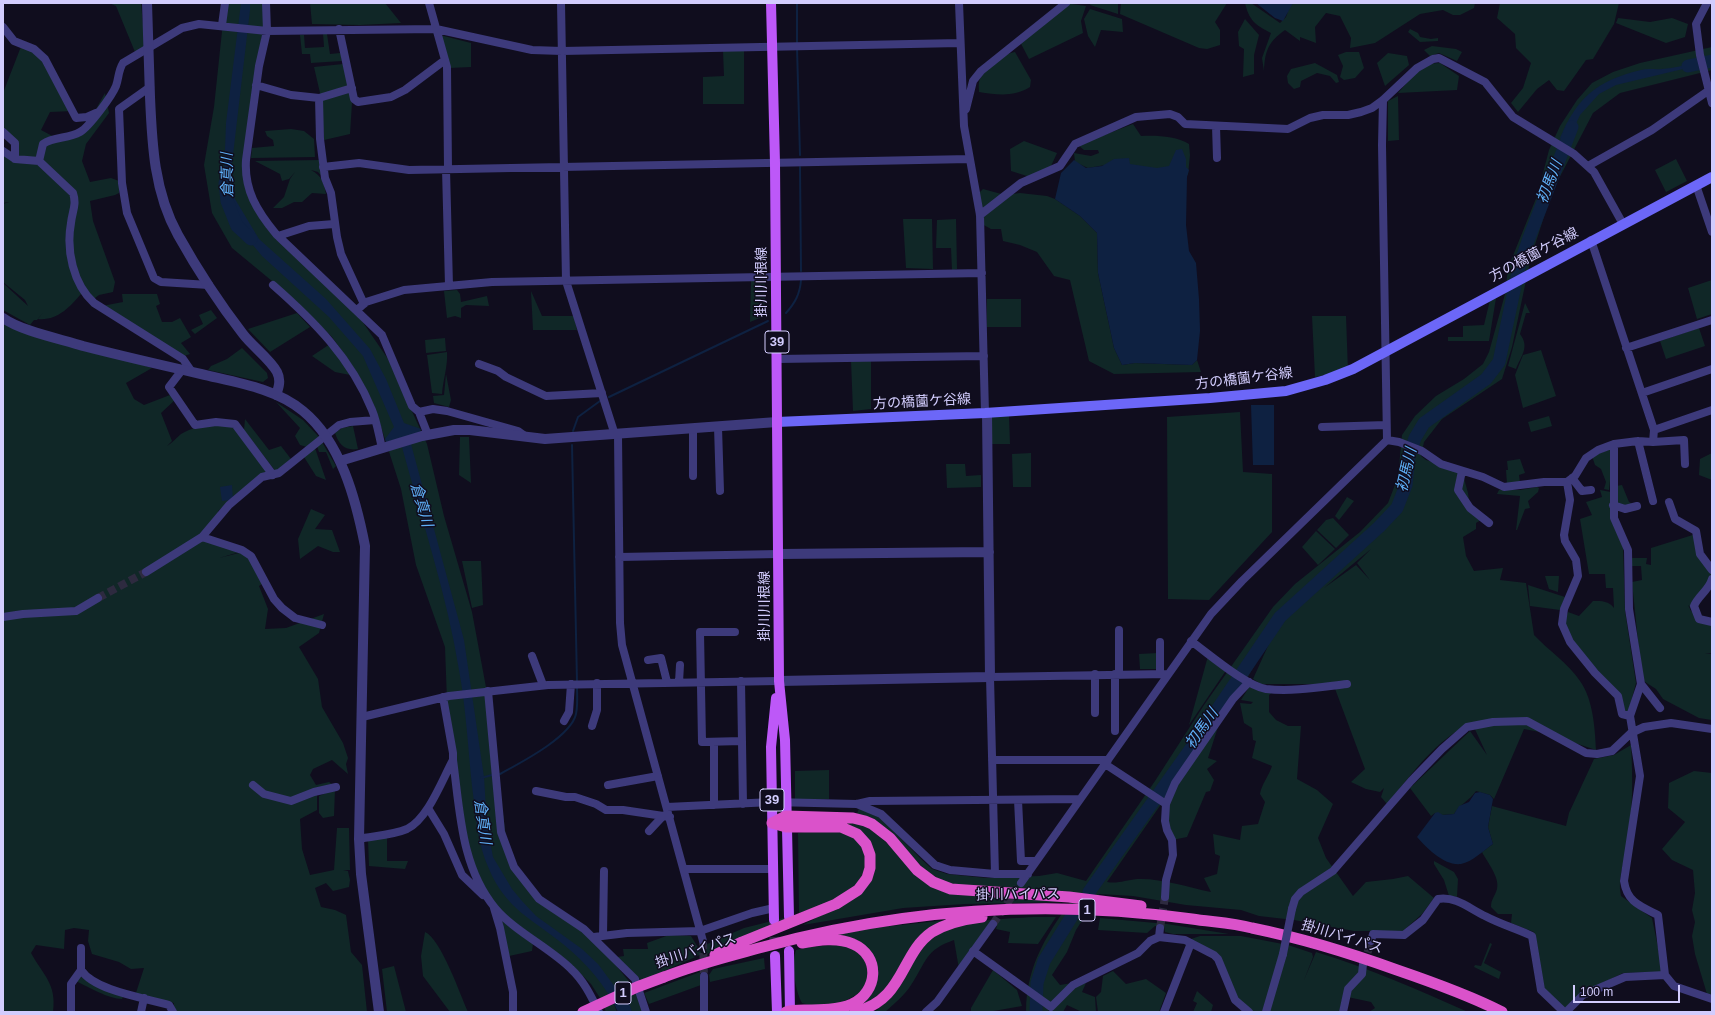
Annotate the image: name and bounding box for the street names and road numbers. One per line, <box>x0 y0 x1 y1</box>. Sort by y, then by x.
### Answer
street label: 方の橋薗ケ谷線 <box>1487 225 1581 285</box>
street label: 掛川川根線 <box>754 247 770 317</box>
road number: 39 <box>765 331 789 353</box>
street label: 方の橋薗ケ谷線 <box>1194 365 1294 393</box>
street label: 方の橋薗ケ谷線 <box>873 391 971 413</box>
street label: 掛川川根線 <box>757 571 773 641</box>
road number: 39 <box>760 789 784 811</box>
street label: 掛川バイパス <box>976 886 1060 904</box>
road number: 1 <box>1079 899 1095 921</box>
street label: 掛川バイパス <box>1299 917 1385 957</box>
street label: 掛川バイパス <box>653 930 739 972</box>
road number: 1 <box>615 982 631 1004</box>

